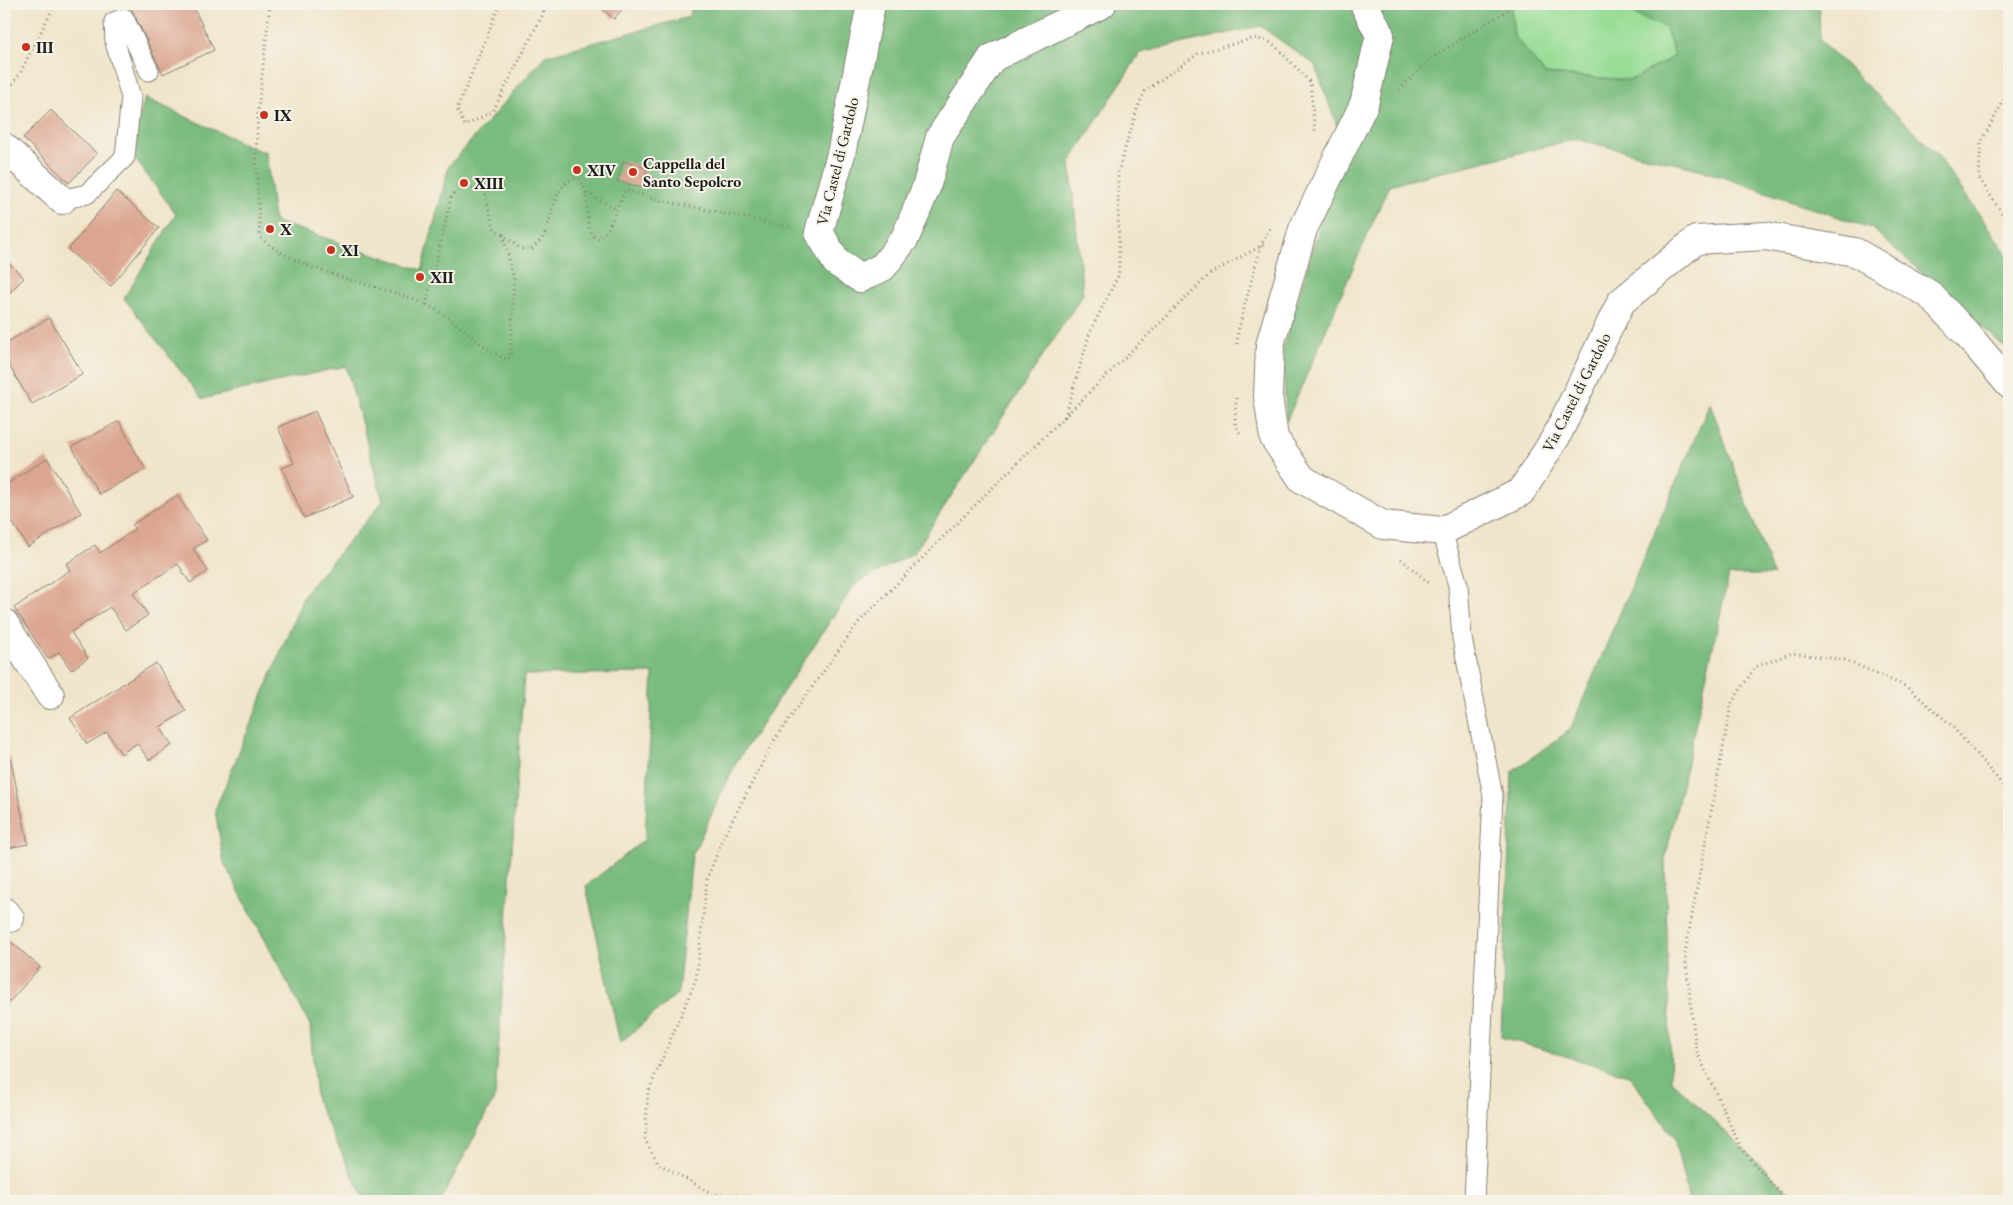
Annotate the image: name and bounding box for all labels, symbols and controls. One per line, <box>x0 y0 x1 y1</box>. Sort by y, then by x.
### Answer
place label: III <box>36 37 54 58</box>
marker: III <box>20 41 32 53</box>
street label: Via Castel di Gardolo <box>811 95 864 227</box>
place label: IX <box>274 105 292 126</box>
marker: IX <box>258 109 270 121</box>
place label: Cappella del Santo Sepolcro <box>643 153 741 192</box>
place label: XIV <box>586 160 617 181</box>
marker: XIV <box>571 164 583 176</box>
marker: Cappella del Santo Sepolcro <box>627 166 639 178</box>
place label: XIII <box>473 173 504 194</box>
marker: XIII <box>458 177 470 189</box>
place label: X <box>279 219 292 240</box>
marker: X <box>264 223 276 235</box>
place label: XI <box>340 240 359 261</box>
marker: XI <box>325 244 337 256</box>
place label: XII <box>429 267 454 288</box>
marker: XII <box>414 271 426 283</box>
street label: Via Castel di Gardolo <box>1537 329 1616 455</box>

